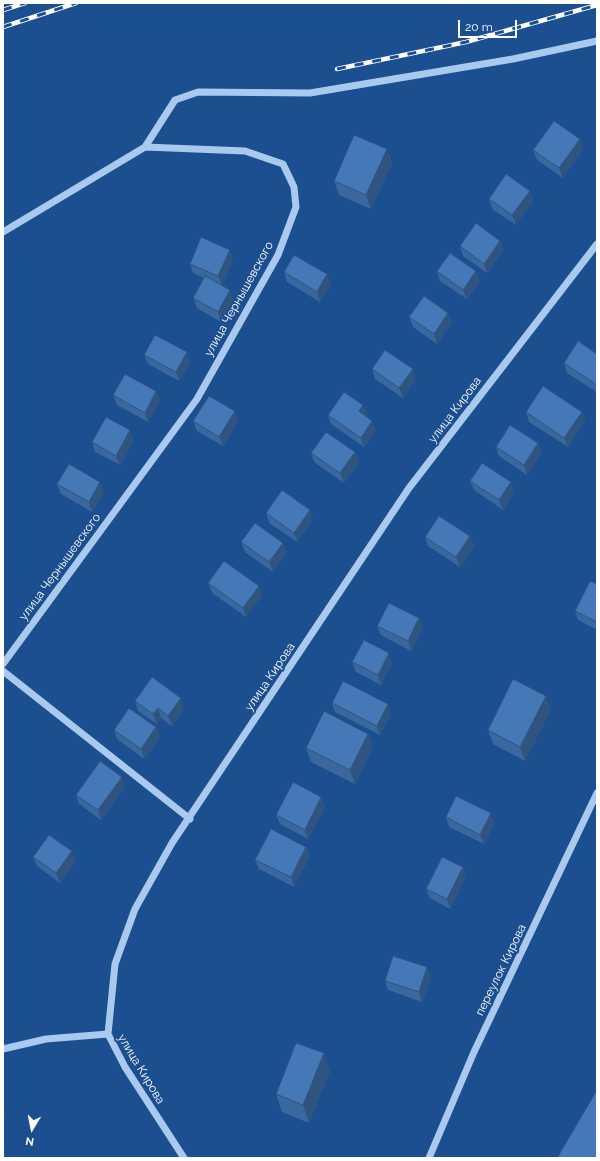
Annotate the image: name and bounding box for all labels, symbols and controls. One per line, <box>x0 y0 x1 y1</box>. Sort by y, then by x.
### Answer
scale bar <box>460 12 519 38</box>
text: 20 m <box>465 20 493 34</box>
street label: улица Чернышевского <box>201 239 277 359</box>
street label: улица Кирова <box>425 374 485 446</box>
street label: улица Чернышевского <box>16 511 104 623</box>
street label: улица Кирова <box>242 640 298 714</box>
street label: переулок Кирова <box>473 922 529 1018</box>
street label: улица Кирова <box>114 1031 168 1107</box>
north arrow <box>12 1109 52 1149</box>
text: N <box>25 1134 35 1148</box>

